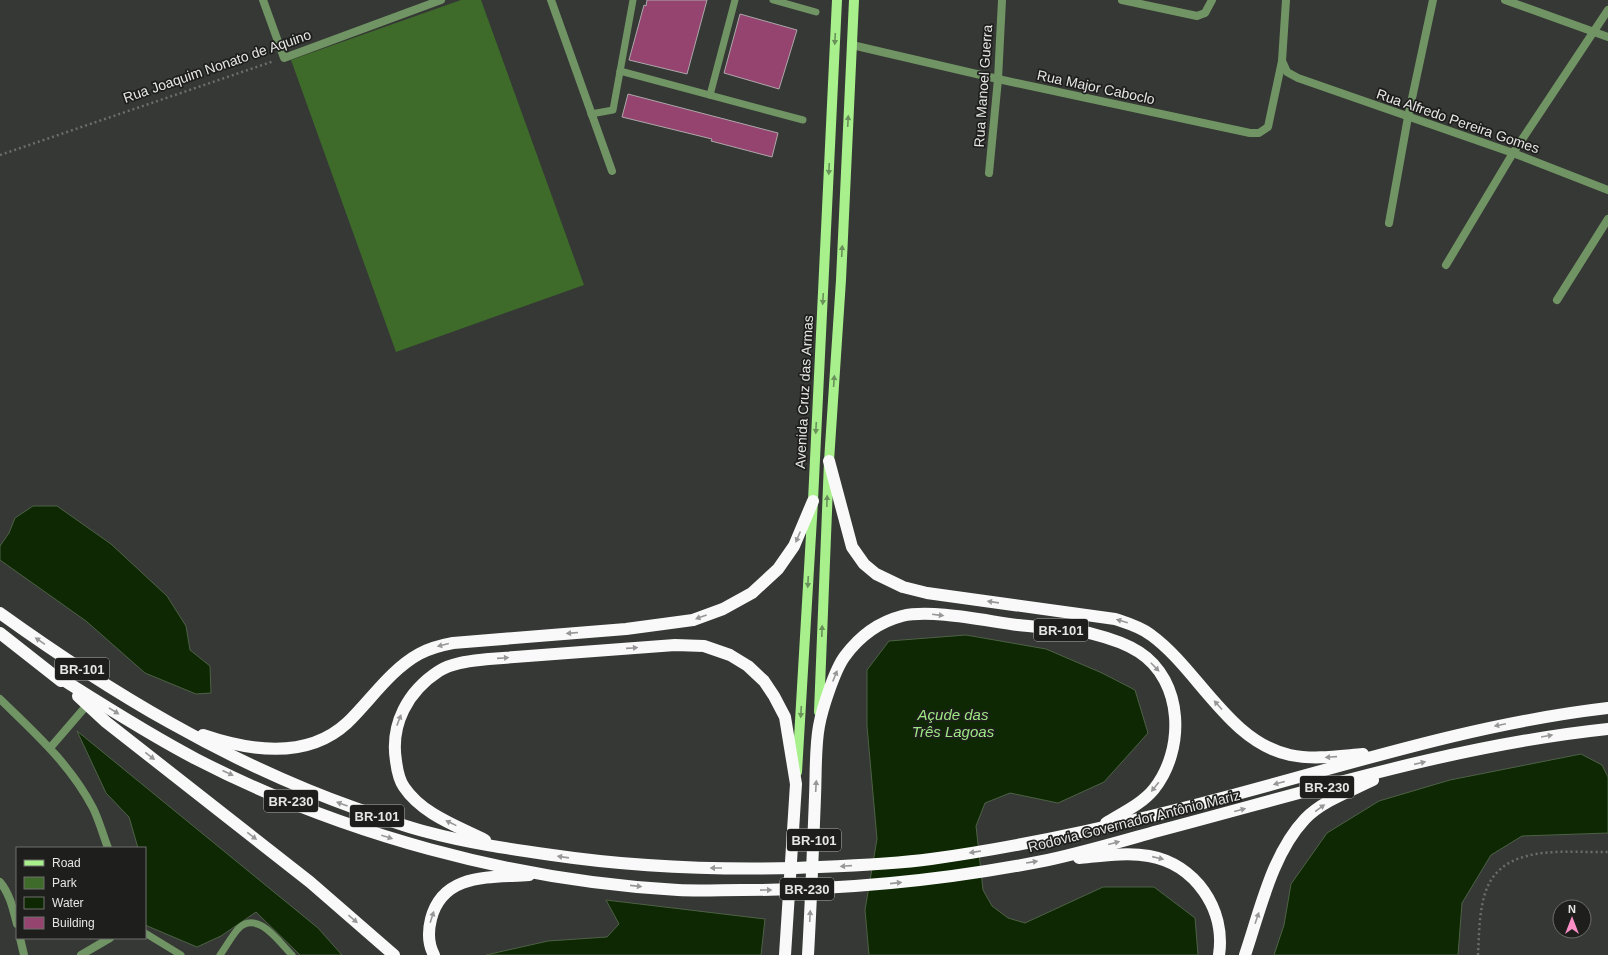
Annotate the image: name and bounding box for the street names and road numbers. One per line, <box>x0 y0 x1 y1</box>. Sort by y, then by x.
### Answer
street label: Rua Manoel Guerra <box>971 24 995 148</box>
street label: Rua Joaquim Nonato de Aquino <box>121 26 313 106</box>
street label: Rua Major Caboclo <box>1036 67 1156 107</box>
street label: Rua Alfredo Pereira Gomes <box>1374 86 1542 156</box>
street label: Avenida Cruz das Armas <box>792 315 816 469</box>
road number: BR-101 <box>1034 619 1088 641</box>
road number: BR-101 <box>55 658 109 680</box>
road number: BR-230 <box>1300 776 1354 798</box>
street label: Rodovia Governador Antônio Mariz <box>1026 787 1242 855</box>
road number: BR-230 <box>264 790 318 812</box>
road number: BR-101 <box>350 805 404 827</box>
road number: BR-101 <box>787 829 841 851</box>
road number: BR-230 <box>780 878 834 900</box>

